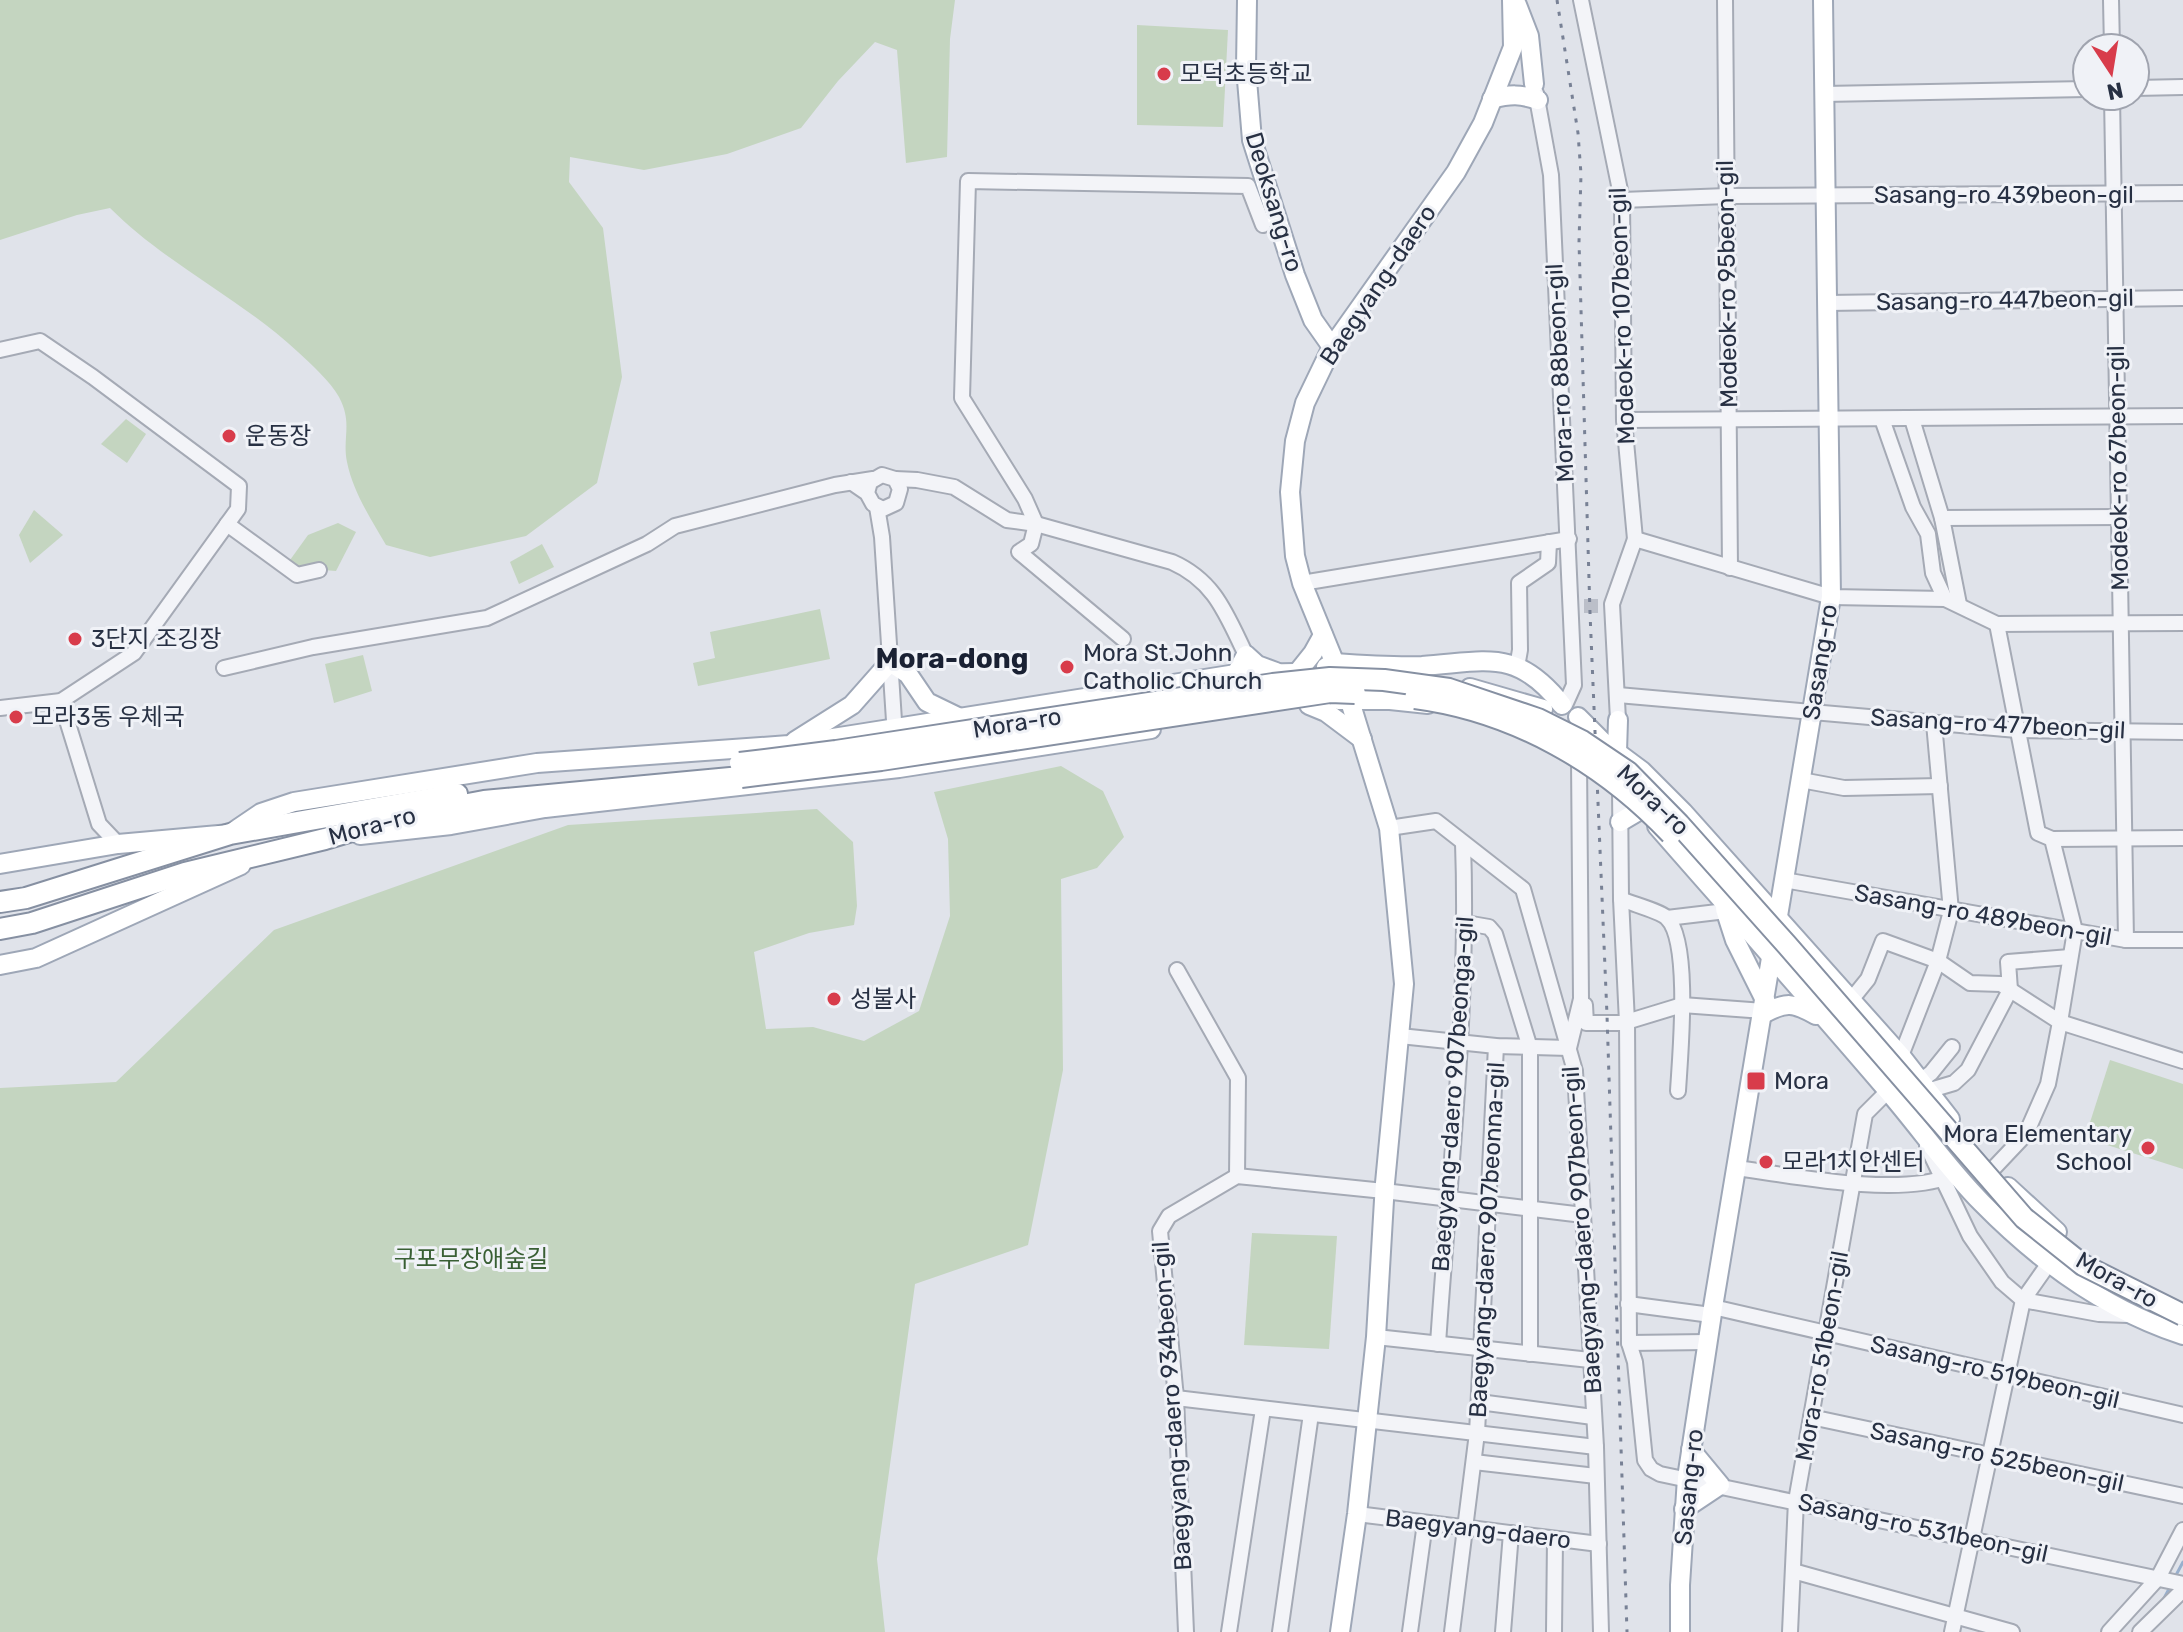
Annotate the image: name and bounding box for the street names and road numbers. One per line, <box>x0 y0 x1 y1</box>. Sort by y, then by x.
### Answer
street label: Deoksang-ro <box>1239 129 1309 275</box>
street label: Modeok-ro 95beon-gil <box>1711 160 1743 408</box>
street label: Sasang-ro 439beon-gil <box>1874 181 2134 209</box>
street label: Modeok-ro 107beon-gil <box>1604 187 1640 445</box>
street label: Baegyang-daero <box>1314 200 1442 370</box>
street label: Mora-ro 88beon-gil <box>1540 263 1580 483</box>
street label: Sasang-ro 447beon-gil <box>1876 284 2134 316</box>
street label: Modeok-ro 67beon-gil <box>2102 345 2134 591</box>
street label: Sasang-ro <box>1797 602 1843 722</box>
street label: Mora-ro <box>971 702 1063 744</box>
street label: Sasang-ro 477beon-gil <box>1870 703 2126 745</box>
street label: Mora-ro <box>1611 759 1695 841</box>
street label: Mora-ro <box>325 801 419 851</box>
street label: Sasang-ro 489beon-gil <box>1852 879 2114 951</box>
street label: Baegyang-daero 907beonga-gil <box>1427 915 1479 1273</box>
street label: Baegyang-daero 907beonna-gil <box>1464 1061 1510 1419</box>
street label: Baegyang-daero 907beon-gil <box>1557 1065 1607 1395</box>
street label: Baegyang-daero 934beon-gil <box>1147 1240 1197 1572</box>
street label: Mora-ro <box>2071 1246 2163 1314</box>
street label: Mora-ro 51beon-gil <box>1790 1249 1854 1463</box>
street label: Sasang-ro 519beon-gil <box>1868 1330 2122 1414</box>
street label: Sasang-ro 525beon-gil <box>1867 1416 2127 1498</box>
street label: Sasang-ro <box>1669 1427 1709 1547</box>
street label: Sasang-ro 531beon-gil <box>1795 1488 2051 1568</box>
street label: Baegyang-daero <box>1383 1504 1573 1554</box>

